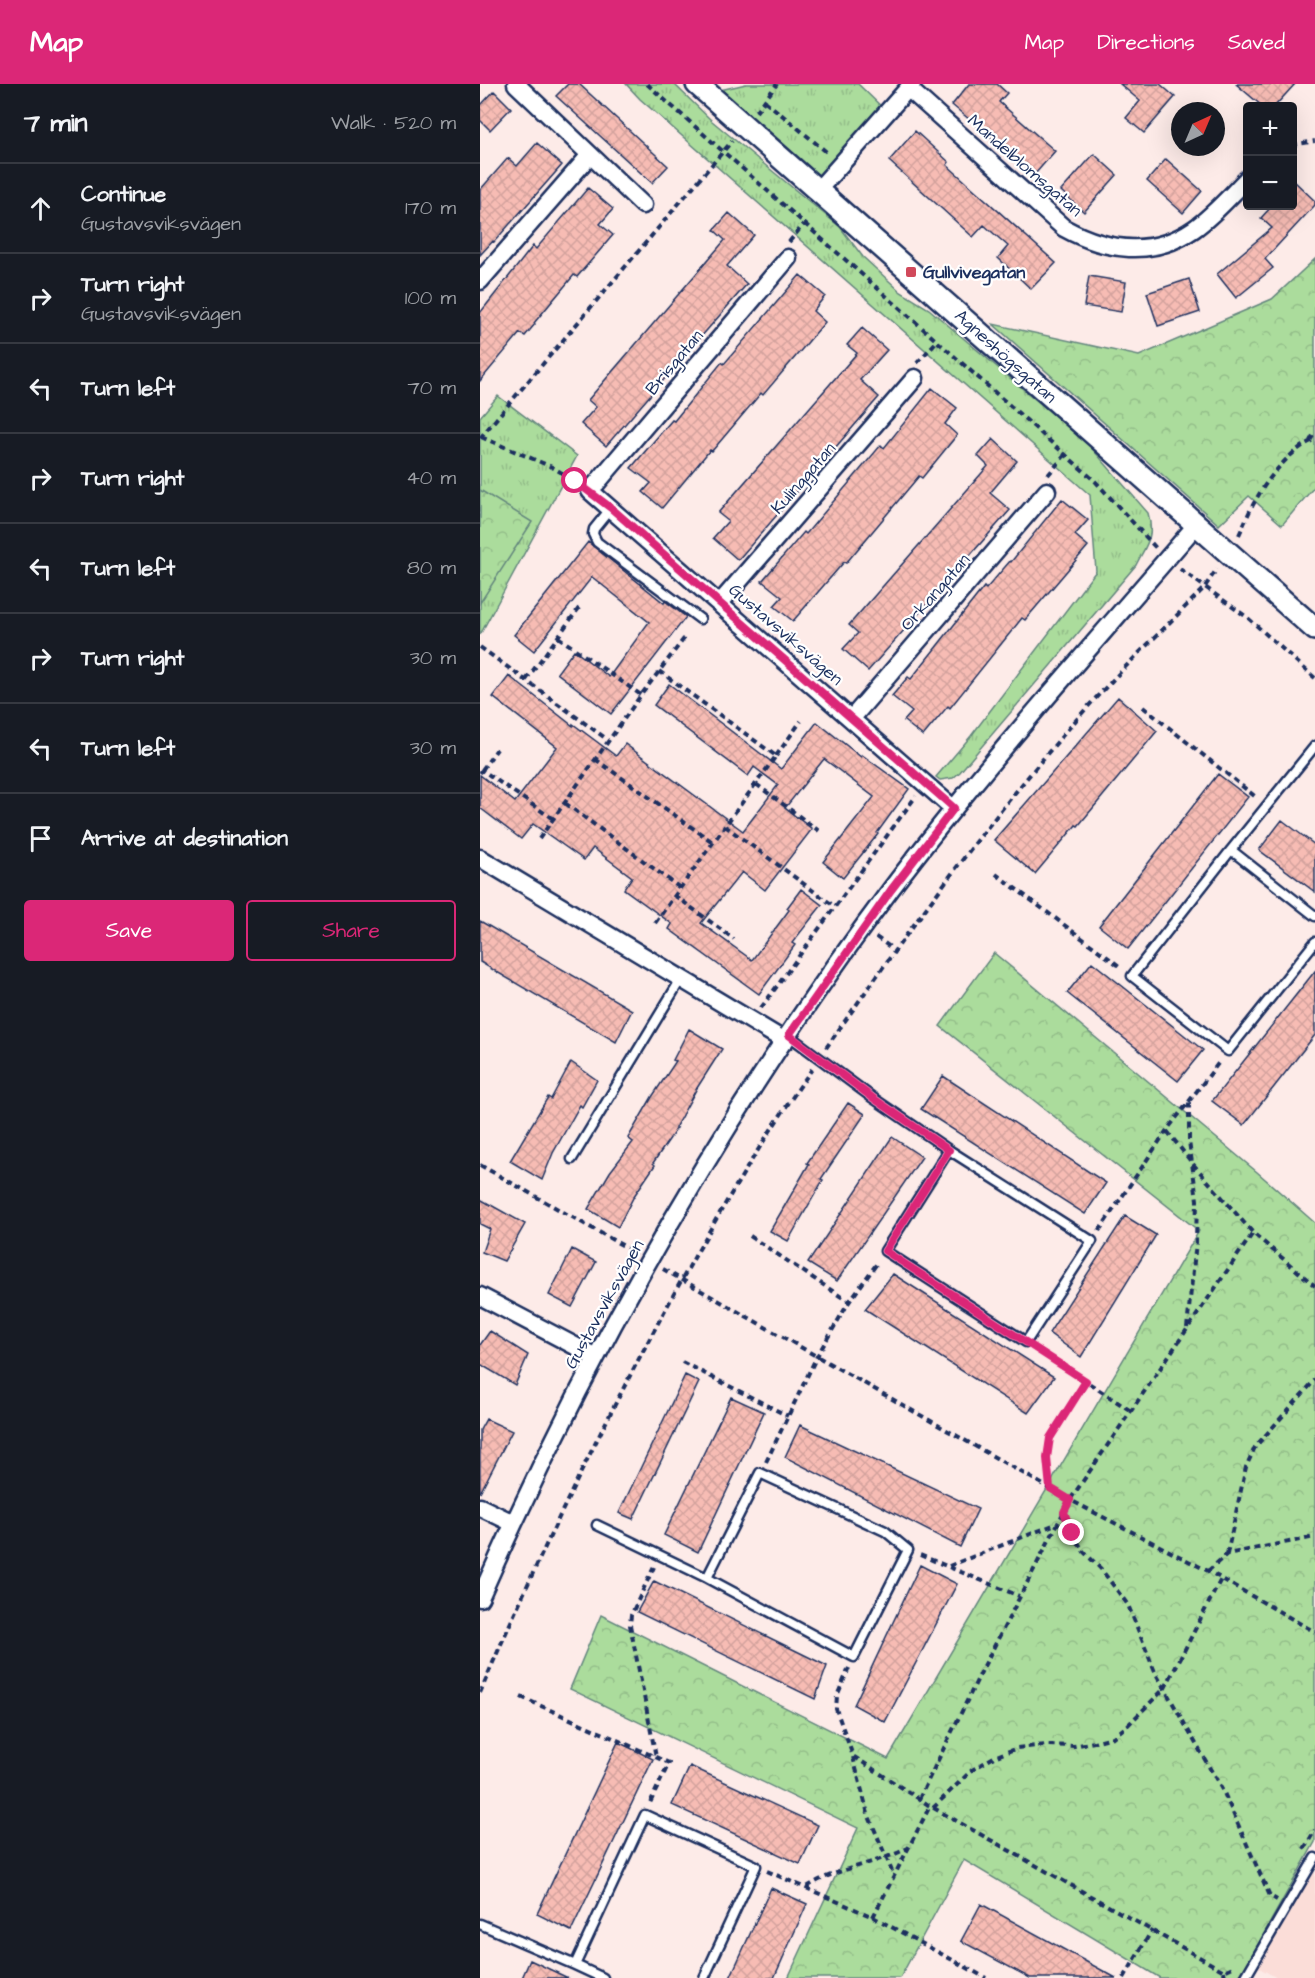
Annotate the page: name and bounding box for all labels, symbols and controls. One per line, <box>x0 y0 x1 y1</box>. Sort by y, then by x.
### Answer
text: Map <box>30 23 83 62</box>
text: Map <box>1024 28 1064 57</box>
text: Directions <box>1097 28 1195 57</box>
text: Saved <box>1228 28 1285 57</box>
north arrow <box>1171 102 1225 156</box>
map controls <box>1243 102 1297 210</box>
button: + <box>1243 102 1297 156</box>
text: 7 min <box>24 105 88 141</box>
street label: Mandelblomsgatan <box>961 108 1088 223</box>
text: Walk · 520 m <box>331 109 456 137</box>
button: − <box>1243 156 1297 210</box>
text: Continue <box>81 179 166 210</box>
icon: ahead <box>24 192 57 225</box>
text: 170 m <box>405 194 456 222</box>
text: Gustavsviksvägen <box>81 210 241 238</box>
place label: Gullvivegatan <box>923 260 1025 286</box>
marker: Gullvivegatan <box>904 265 918 279</box>
text: Turn right <box>81 269 184 300</box>
icon: right <box>24 282 57 315</box>
text: 100 m <box>405 284 456 312</box>
text: Gustavsviksvägen <box>81 300 241 328</box>
street label: Agneshögsgatan <box>948 304 1062 410</box>
street label: Brisgatan <box>640 324 710 401</box>
icon: left <box>24 372 57 405</box>
text: Turn left <box>81 373 175 404</box>
text: 70 m <box>408 374 456 402</box>
street label: Kulinggatan <box>765 437 842 520</box>
icon: right <box>24 462 57 495</box>
text: Turn right <box>81 463 184 494</box>
text: 40 m <box>406 464 456 492</box>
route start <box>561 467 587 493</box>
street label: Orkangatan <box>895 548 977 637</box>
icon: left <box>24 552 57 585</box>
text: Turn left <box>81 553 175 584</box>
text: 80 m <box>407 554 456 582</box>
street label: Gustavsviksvägen <box>722 578 848 692</box>
icon: right <box>24 642 57 675</box>
text: Turn right <box>81 643 184 674</box>
text: 30 m <box>410 644 456 672</box>
icon: left <box>24 732 57 765</box>
text: Turn left <box>81 733 175 764</box>
text: 30 m <box>410 734 456 762</box>
icon: arrive <box>24 822 57 855</box>
text: Arrive at destination <box>81 823 288 854</box>
button: Save <box>24 900 234 961</box>
button: Share <box>246 900 456 961</box>
street label: Gustavsviksvägen <box>559 1235 651 1374</box>
route end <box>1058 1519 1084 1545</box>

